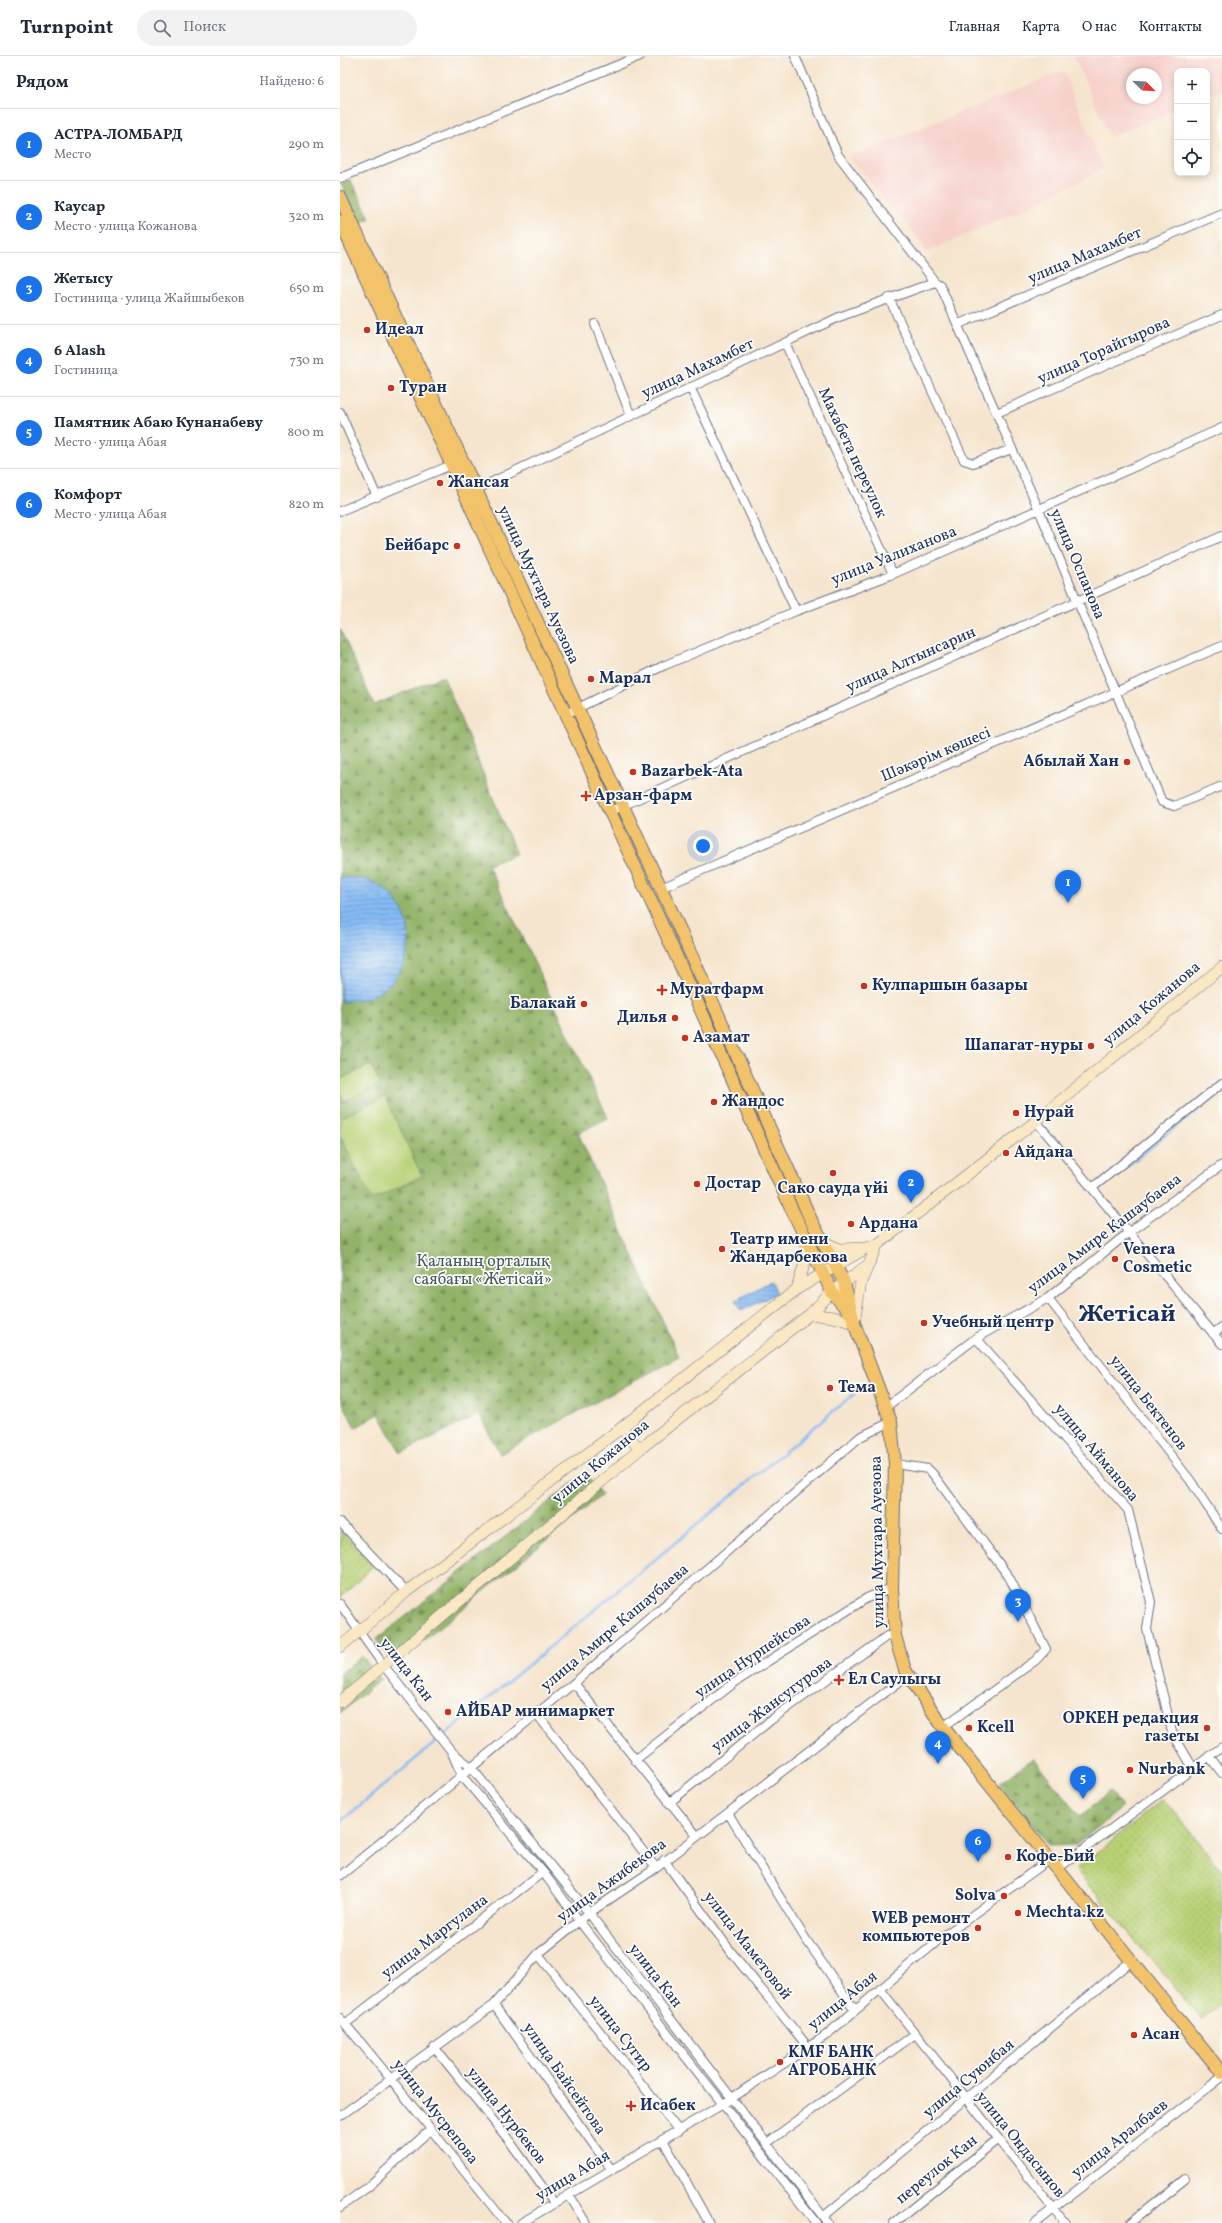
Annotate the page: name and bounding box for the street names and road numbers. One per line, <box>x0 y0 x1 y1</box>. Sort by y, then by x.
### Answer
street label: улица Махамбет <box>1025 222 1145 290</box>
street label: улица Торайгырова <box>1034 312 1174 390</box>
street label: улица Махамбет <box>638 333 758 405</box>
street label: Махабета переулок <box>812 384 892 522</box>
street label: улица Мухтара Ауезова <box>492 502 584 668</box>
street label: улица Оспанова <box>1044 505 1110 623</box>
street label: улица Уалиханова <box>828 521 960 591</box>
street label: улица Алтынсарин <box>843 621 980 699</box>
street label: Шәкәрім көшесі <box>878 722 994 788</box>
street label: улица Кожанова <box>1099 957 1206 1051</box>
street label: улица Амире Кашаубаева <box>1023 1169 1187 1299</box>
street label: улица Бектенов <box>1104 1351 1192 1455</box>
street label: улица Айманова <box>1048 1399 1144 1507</box>
street label: улица Кожанова <box>548 1415 655 1509</box>
street label: улица Мухтара Ауезова <box>865 1455 891 1629</box>
street label: улица Амире Кашаубаева <box>536 1559 694 1697</box>
street label: улица Нурпейсова <box>691 1610 815 1704</box>
street label: улица Кан <box>374 1633 438 1707</box>
street label: улица Жансугурова <box>707 1652 837 1758</box>
street label: улица Ажибекова <box>553 1834 671 1928</box>
street label: улица Маметовой <box>698 1887 796 2005</box>
street label: улица Маргулана <box>377 1889 493 1985</box>
street label: улица Кан <box>623 1939 687 2013</box>
street label: улица Абая <box>804 1966 882 2036</box>
street label: улица Сугир <box>583 1991 657 2077</box>
street label: улица Байсейтова <box>517 2018 611 2140</box>
street label: улица Суюнбая <box>919 2034 1019 2124</box>
street label: улица Мусрепова <box>387 2055 483 2169</box>
street label: улица Нурбеков <box>461 2063 551 2169</box>
street label: улица Ондасынов <box>970 2087 1070 2203</box>
street label: улица Аралбаев <box>1067 2094 1173 2184</box>
street label: переулок Кан <box>892 2130 983 2210</box>
street label: улица Абая <box>531 2145 615 2207</box>

